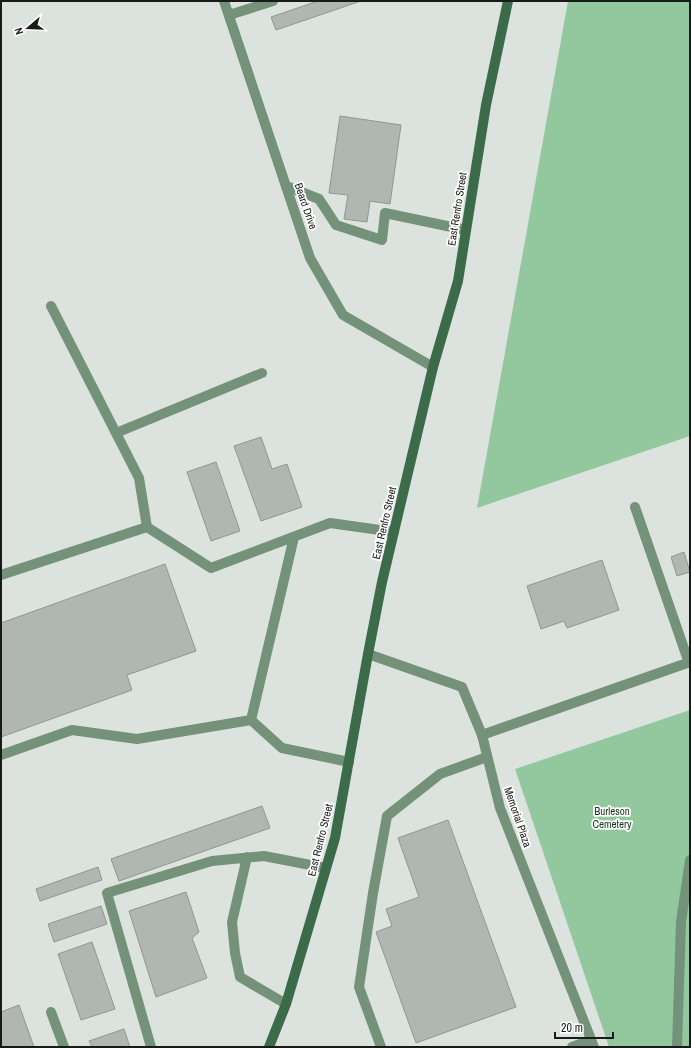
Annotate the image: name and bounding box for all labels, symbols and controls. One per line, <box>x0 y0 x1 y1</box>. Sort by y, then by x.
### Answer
north arrow <box>8 8 48 48</box>
text: N <box>11 26 26 37</box>
street label: East Renfro Street <box>444 171 470 247</box>
street label: Beard Drive <box>292 181 320 231</box>
street label: East Renfro Street <box>369 485 399 561</box>
street label: Memorial Plaza <box>501 785 535 849</box>
street label: East Renfro Street <box>304 802 336 878</box>
park label: Burleson Cemetery <box>592 804 632 831</box>
scale bar <box>555 1014 613 1040</box>
text: 20 m <box>561 1020 583 1036</box>

